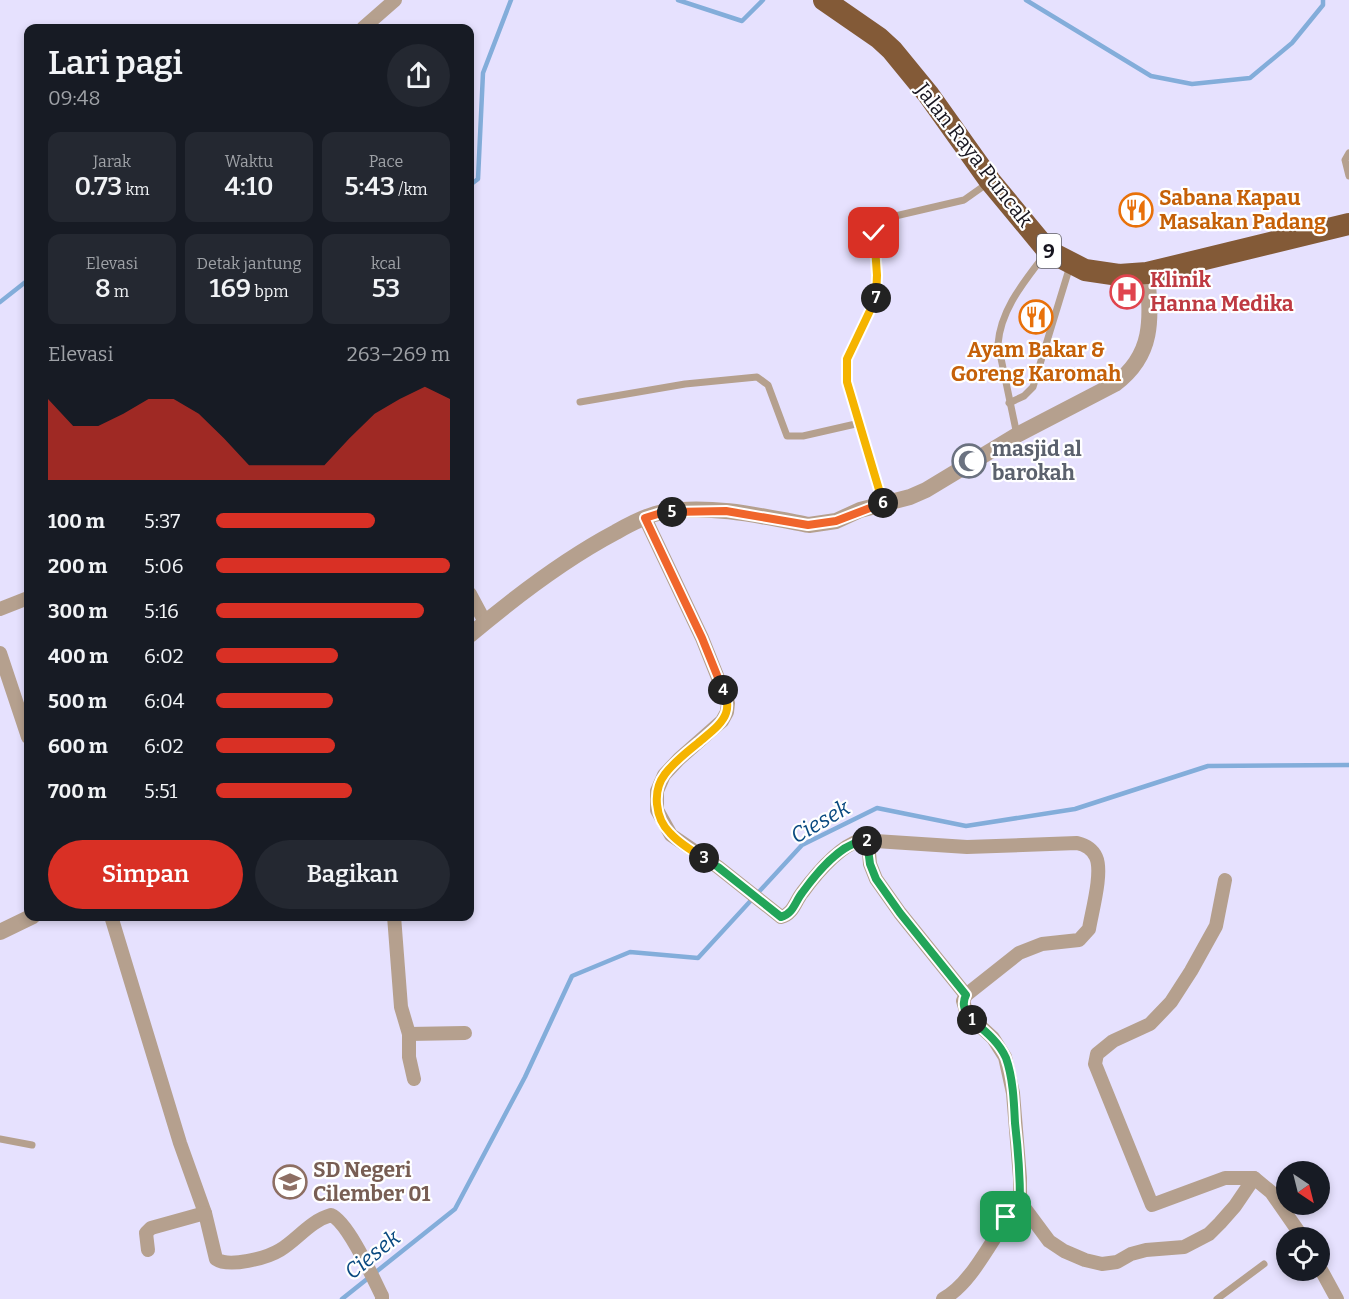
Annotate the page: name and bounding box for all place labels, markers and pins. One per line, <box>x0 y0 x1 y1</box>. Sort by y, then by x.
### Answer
place label: Sabana Kapau Masakan Padang <box>1159 185 1326 235</box>
restaurant icon: Sabana Kapau Masakan Padang <box>1118 192 1154 228</box>
pin <box>848 207 899 258</box>
place label: Klinik Hanna Medika <box>1150 267 1294 317</box>
hospital icon: Klinik Hanna Medika <box>1109 274 1145 310</box>
pin: 7 <box>861 283 891 313</box>
restaurant icon: Ayam Bakar & Goreng Karomah <box>1018 299 1054 335</box>
place label: Ayam Bakar & Goreng Karomah <box>951 337 1122 387</box>
place label: masjid al barokah <box>992 436 1082 486</box>
mosque icon: masjid al barokah <box>951 443 987 479</box>
pin: 6 <box>868 488 898 518</box>
pin: 5 <box>657 497 687 527</box>
pin: 4 <box>708 675 738 705</box>
pin: 2 <box>852 826 882 856</box>
pin: 3 <box>689 843 719 873</box>
pin: 1 <box>957 1005 987 1035</box>
place label: SD Negeri Cilember 01 <box>313 1157 430 1207</box>
school or university icon: SD Negeri Cilember 01 <box>272 1164 308 1200</box>
pin <box>980 1191 1031 1242</box>

